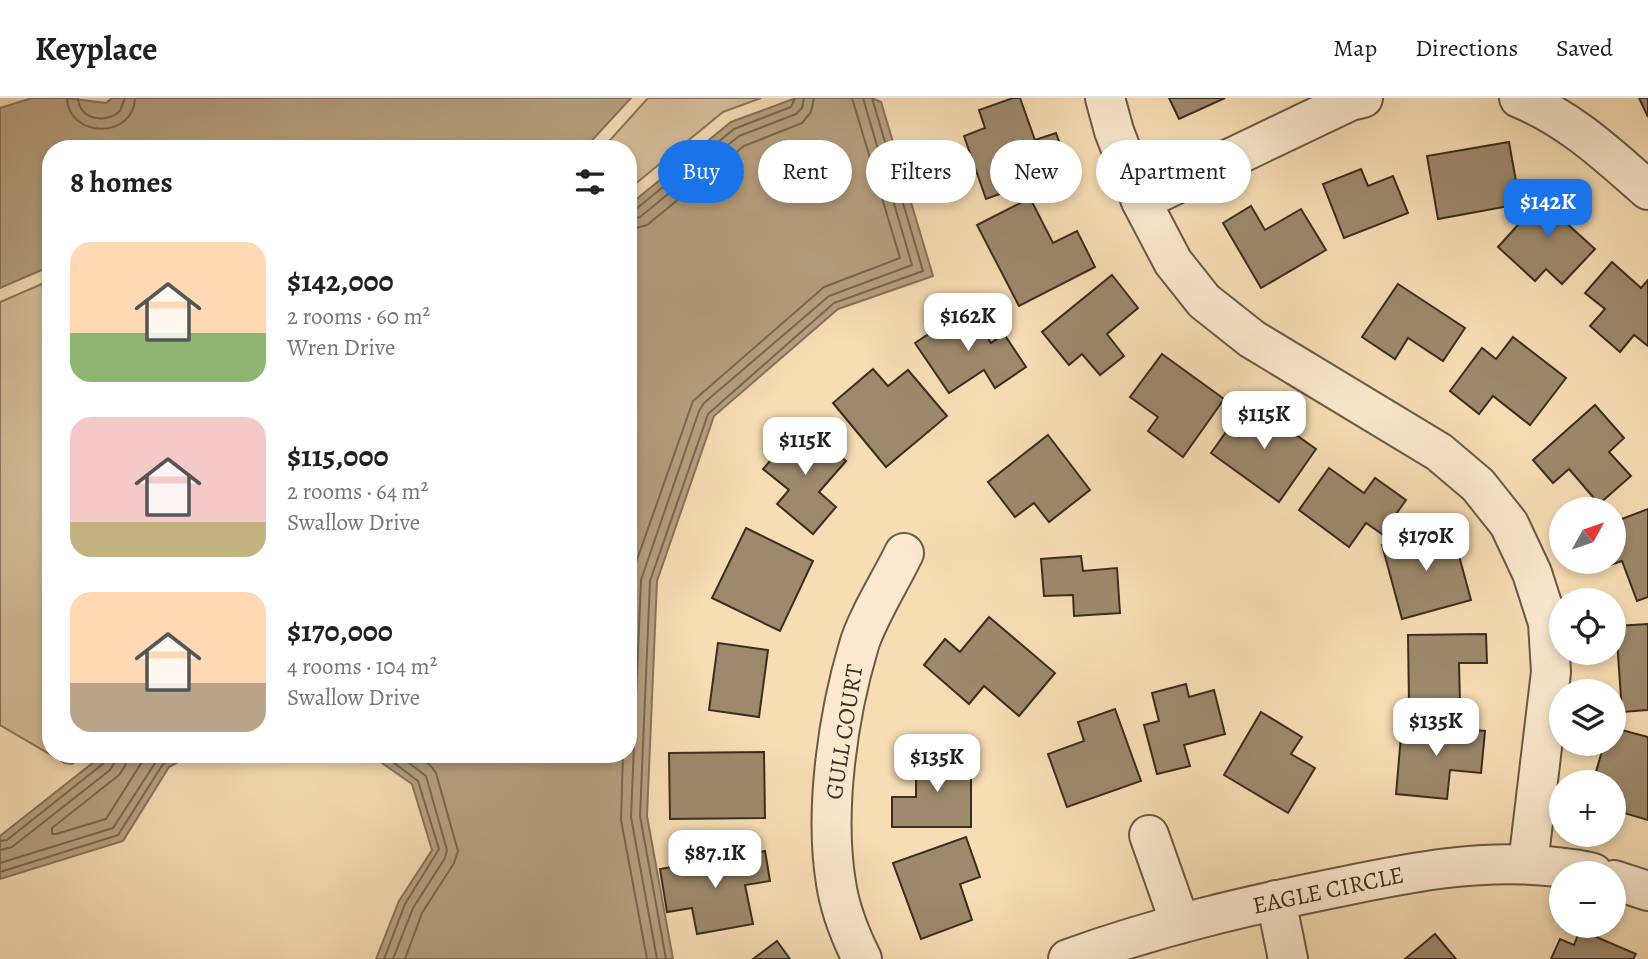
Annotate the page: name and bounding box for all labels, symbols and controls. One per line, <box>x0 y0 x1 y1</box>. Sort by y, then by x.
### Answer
text: Keyplace <box>35 26 157 71</box>
text: Map <box>1333 32 1377 64</box>
text: Directions <box>1415 32 1518 64</box>
text: Saved <box>1556 32 1613 64</box>
chip: Buy <box>658 140 744 203</box>
chip: Rent <box>758 140 852 203</box>
chip: Filters <box>866 140 976 203</box>
chip: New <box>990 140 1082 203</box>
chip: Apartment <box>1096 140 1251 203</box>
text: 8 homes <box>70 162 173 202</box>
icon: filters <box>571 163 609 201</box>
pin: $142K <box>1499 180 1597 239</box>
text: $142K <box>1520 186 1576 217</box>
text: $142,000 <box>287 261 394 301</box>
icon: home <box>126 270 210 354</box>
pin: $162K <box>919 294 1017 353</box>
text: $162K <box>940 300 996 331</box>
text: 2 rooms · 60 m² <box>287 301 430 332</box>
text: Wren Drive <box>287 332 395 363</box>
pin: $115K <box>1215 392 1313 451</box>
text: $115K <box>1238 398 1290 429</box>
pin: $115K <box>756 418 854 477</box>
text: $115K <box>779 424 831 455</box>
text: $115,000 <box>287 436 389 476</box>
icon: home <box>126 445 210 529</box>
text: 2 rooms · 64 m² <box>287 476 428 507</box>
north arrow <box>1549 497 1626 574</box>
map controls <box>1549 497 1626 938</box>
text: Swallow Drive <box>287 507 420 538</box>
pin: $170K <box>1377 514 1475 573</box>
text: $170K <box>1398 520 1454 551</box>
button: locate <box>1549 588 1626 665</box>
text: $170,000 <box>287 611 393 651</box>
icon: home <box>126 620 210 704</box>
text: 4 rooms · 104 m² <box>287 651 437 682</box>
street label: GULL COURT <box>818 662 870 802</box>
button: layers <box>1549 679 1626 756</box>
text: Swallow Drive <box>287 682 420 713</box>
pin: $135K <box>1387 698 1485 758</box>
text: $135K <box>1409 705 1463 736</box>
pin: $135K <box>888 734 986 794</box>
text: $135K <box>910 741 964 772</box>
button: + <box>1549 770 1626 847</box>
pin: $87.1K <box>658 830 772 890</box>
text: $87.1K <box>684 837 746 868</box>
street label: EAGLE CIRCLE <box>1250 858 1406 922</box>
button: − <box>1549 861 1626 938</box>

